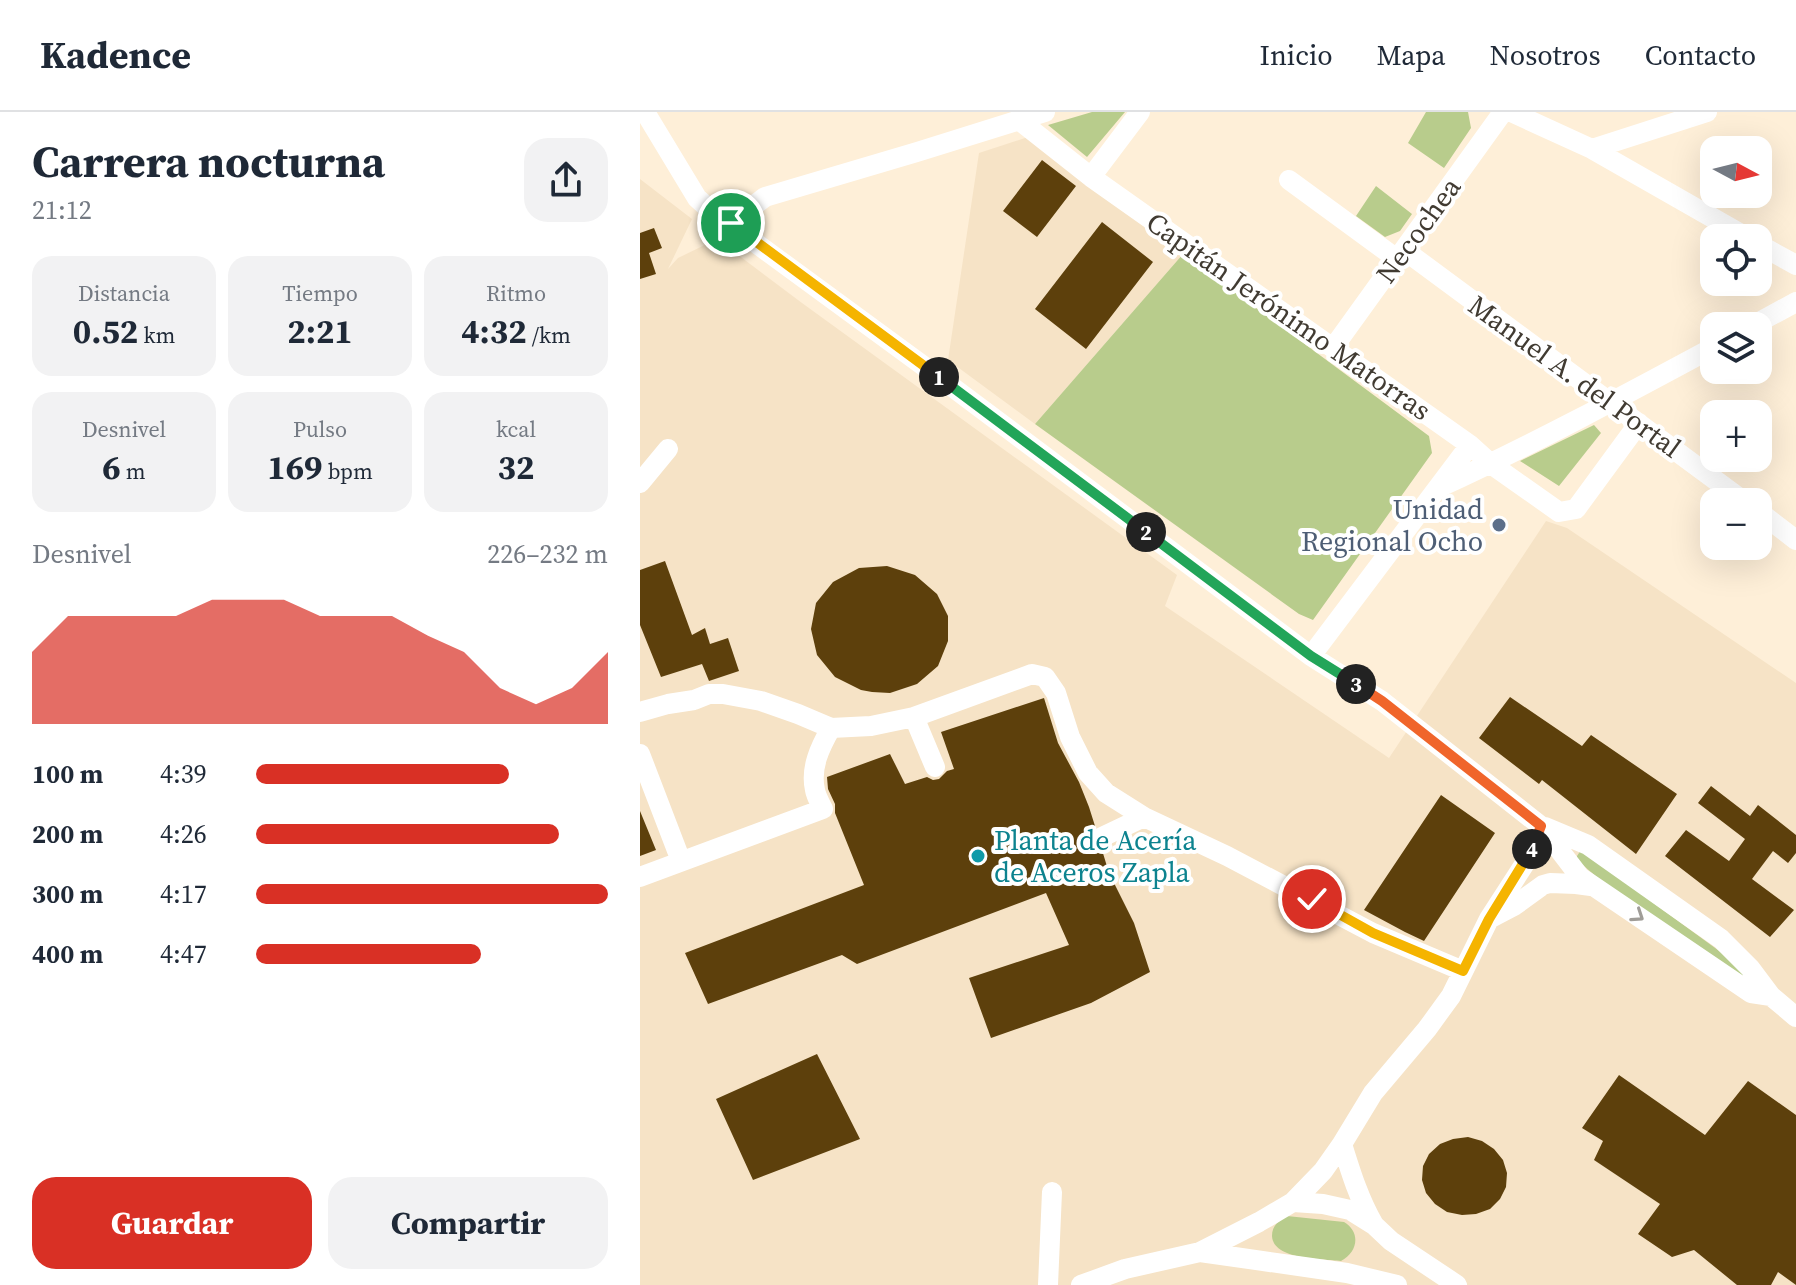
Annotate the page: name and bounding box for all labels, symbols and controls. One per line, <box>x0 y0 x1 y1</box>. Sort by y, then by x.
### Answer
text: Kadence <box>40 29 191 81</box>
text: Inicio <box>1260 36 1333 74</box>
text: Mapa <box>1377 36 1446 74</box>
text: Nosotros <box>1490 36 1601 74</box>
text: Contacto <box>1645 36 1756 74</box>
text: Carrera nocturna <box>32 131 385 192</box>
north arrow <box>1700 136 1772 208</box>
map controls <box>1700 136 1772 560</box>
button: share <box>524 138 608 222</box>
street label: Necochea <box>1367 169 1470 291</box>
pin <box>697 189 765 257</box>
text: 21:12 <box>32 192 92 228</box>
icon: arrive <box>709 201 753 245</box>
street label: Capitán Jerónimo Matorras <box>1139 203 1439 429</box>
button: locate <box>1700 224 1772 296</box>
text: Distancia <box>78 278 170 308</box>
text: Tiempo <box>282 278 358 308</box>
text: Ritmo <box>486 278 546 308</box>
street label: Manuel A. del Portal <box>1461 286 1689 466</box>
text: 0.52 <box>73 308 138 354</box>
text: 2:21 <box>287 308 353 354</box>
text: 4:32 <box>461 308 527 354</box>
button: layers <box>1700 312 1772 384</box>
text: km <box>138 320 175 350</box>
text: /km <box>527 320 571 350</box>
pin: 1 <box>919 357 959 397</box>
text: 1 <box>933 362 945 392</box>
button: + <box>1700 400 1772 472</box>
text: Desnivel <box>82 414 166 444</box>
text: Pulso <box>293 414 347 444</box>
text: kcal <box>496 414 536 444</box>
text: 6 <box>102 444 121 490</box>
text: 169 <box>267 444 323 490</box>
text: 32 <box>498 444 534 490</box>
text: m <box>121 456 146 486</box>
text: bpm <box>323 456 373 486</box>
button: − <box>1700 488 1772 560</box>
place label: Unidad Regional Ocho <box>1301 490 1483 560</box>
pin: 2 <box>1126 512 1166 552</box>
marker: Unidad Regional Ocho <box>1490 516 1508 534</box>
text: 2 <box>1140 517 1152 547</box>
text: Desnivel <box>32 536 131 572</box>
text: 226–232 m <box>487 536 608 572</box>
pin: 3 <box>1336 664 1376 704</box>
text: 3 <box>1350 669 1362 699</box>
text: 100 m <box>32 756 103 792</box>
text: 4:39 <box>160 756 207 792</box>
text: 200 m <box>32 816 103 852</box>
text: 4:26 <box>160 816 207 852</box>
place label: Planta de Acería de Aceros Zapla <box>994 821 1197 891</box>
pin: 4 <box>1512 829 1552 869</box>
text: 4 <box>1526 834 1538 864</box>
marker: Planta de Acería de Aceros Zapla <box>969 847 987 865</box>
pin <box>1278 865 1346 933</box>
text: 300 m <box>32 876 103 912</box>
text: 4:17 <box>160 876 207 912</box>
icon: check <box>1290 877 1334 921</box>
one-way arrow <box>1629 906 1643 921</box>
text: 400 m <box>32 936 103 972</box>
text: 4:47 <box>160 936 207 972</box>
button: Guardar <box>32 1177 312 1269</box>
button: Compartir <box>328 1177 608 1269</box>

